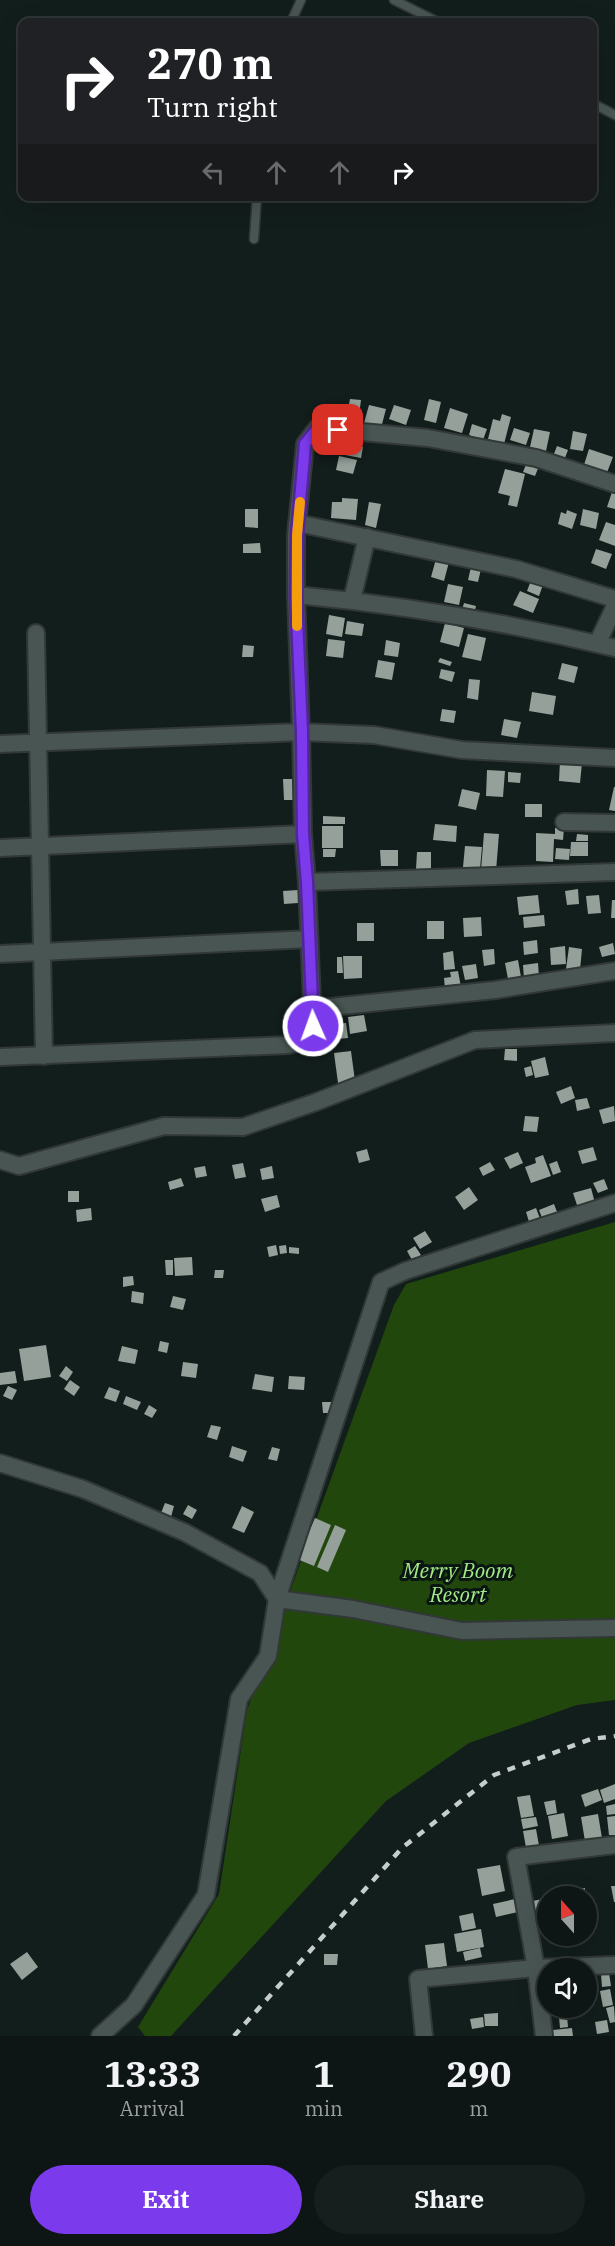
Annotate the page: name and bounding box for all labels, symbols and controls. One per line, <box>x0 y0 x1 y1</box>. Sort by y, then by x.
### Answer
text: 270 m <box>147 36 273 91</box>
icon: right <box>48 42 126 120</box>
text: Turn right <box>147 89 278 124</box>
icon: left <box>197 156 230 189</box>
icon: ahead <box>260 156 293 189</box>
icon: ahead <box>323 156 356 189</box>
icon: right <box>386 156 419 189</box>
pin <box>312 404 363 455</box>
icon: arrive <box>321 413 354 446</box>
position arrow <box>281 994 345 1058</box>
park label: Merry Boom Resort <box>402 1556 513 1608</box>
north arrow <box>537 1886 597 1946</box>
map controls <box>537 1886 597 2018</box>
button: sound <box>537 1958 597 2018</box>
text: 13:33 <box>104 2050 201 2097</box>
text: 1 <box>313 2050 335 2097</box>
text: 290 <box>446 2050 511 2097</box>
text: Arrival <box>120 2095 185 2122</box>
text: min <box>305 2095 343 2122</box>
text: m <box>469 2095 488 2122</box>
button: Exit <box>30 2165 302 2234</box>
button: Share <box>314 2165 585 2234</box>

